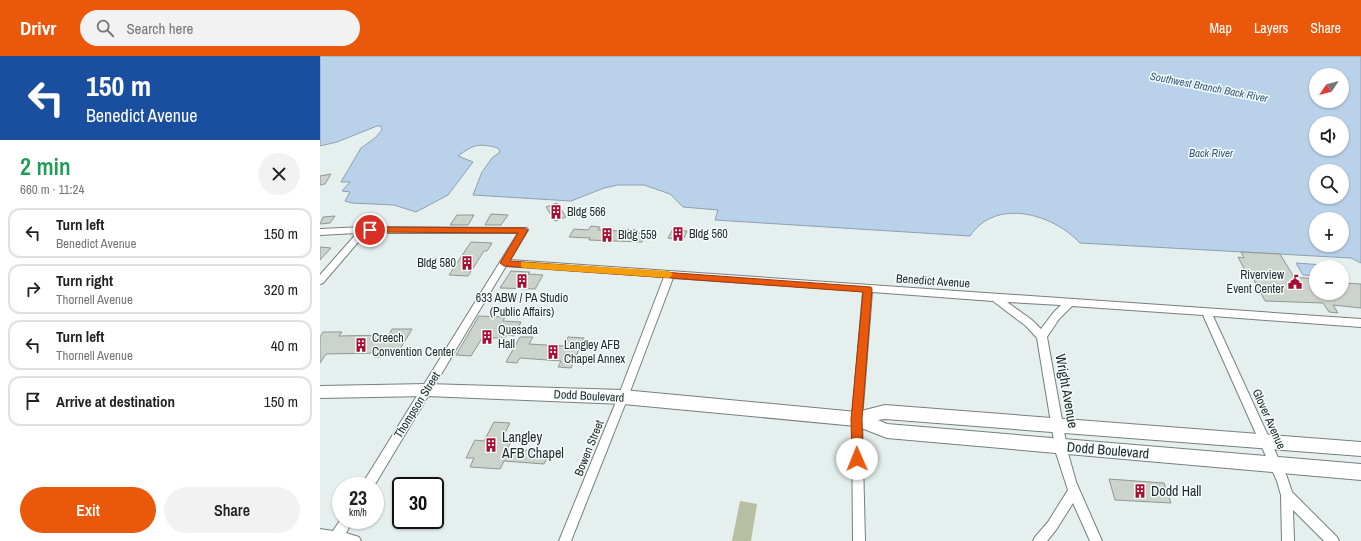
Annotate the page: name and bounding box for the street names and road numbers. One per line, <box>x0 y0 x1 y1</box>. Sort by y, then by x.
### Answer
street label: Benedict Avenue <box>895 270 971 292</box>
street label: Wright Avenue <box>1052 353 1082 429</box>
street label: Thompson Street <box>390 369 444 441</box>
street label: Dodd Boulevard <box>553 386 625 406</box>
street label: Glover Avenue <box>1249 386 1289 452</box>
street label: Bowen Street <box>571 417 608 478</box>
street label: Dodd Boulevard <box>1066 437 1150 463</box>

